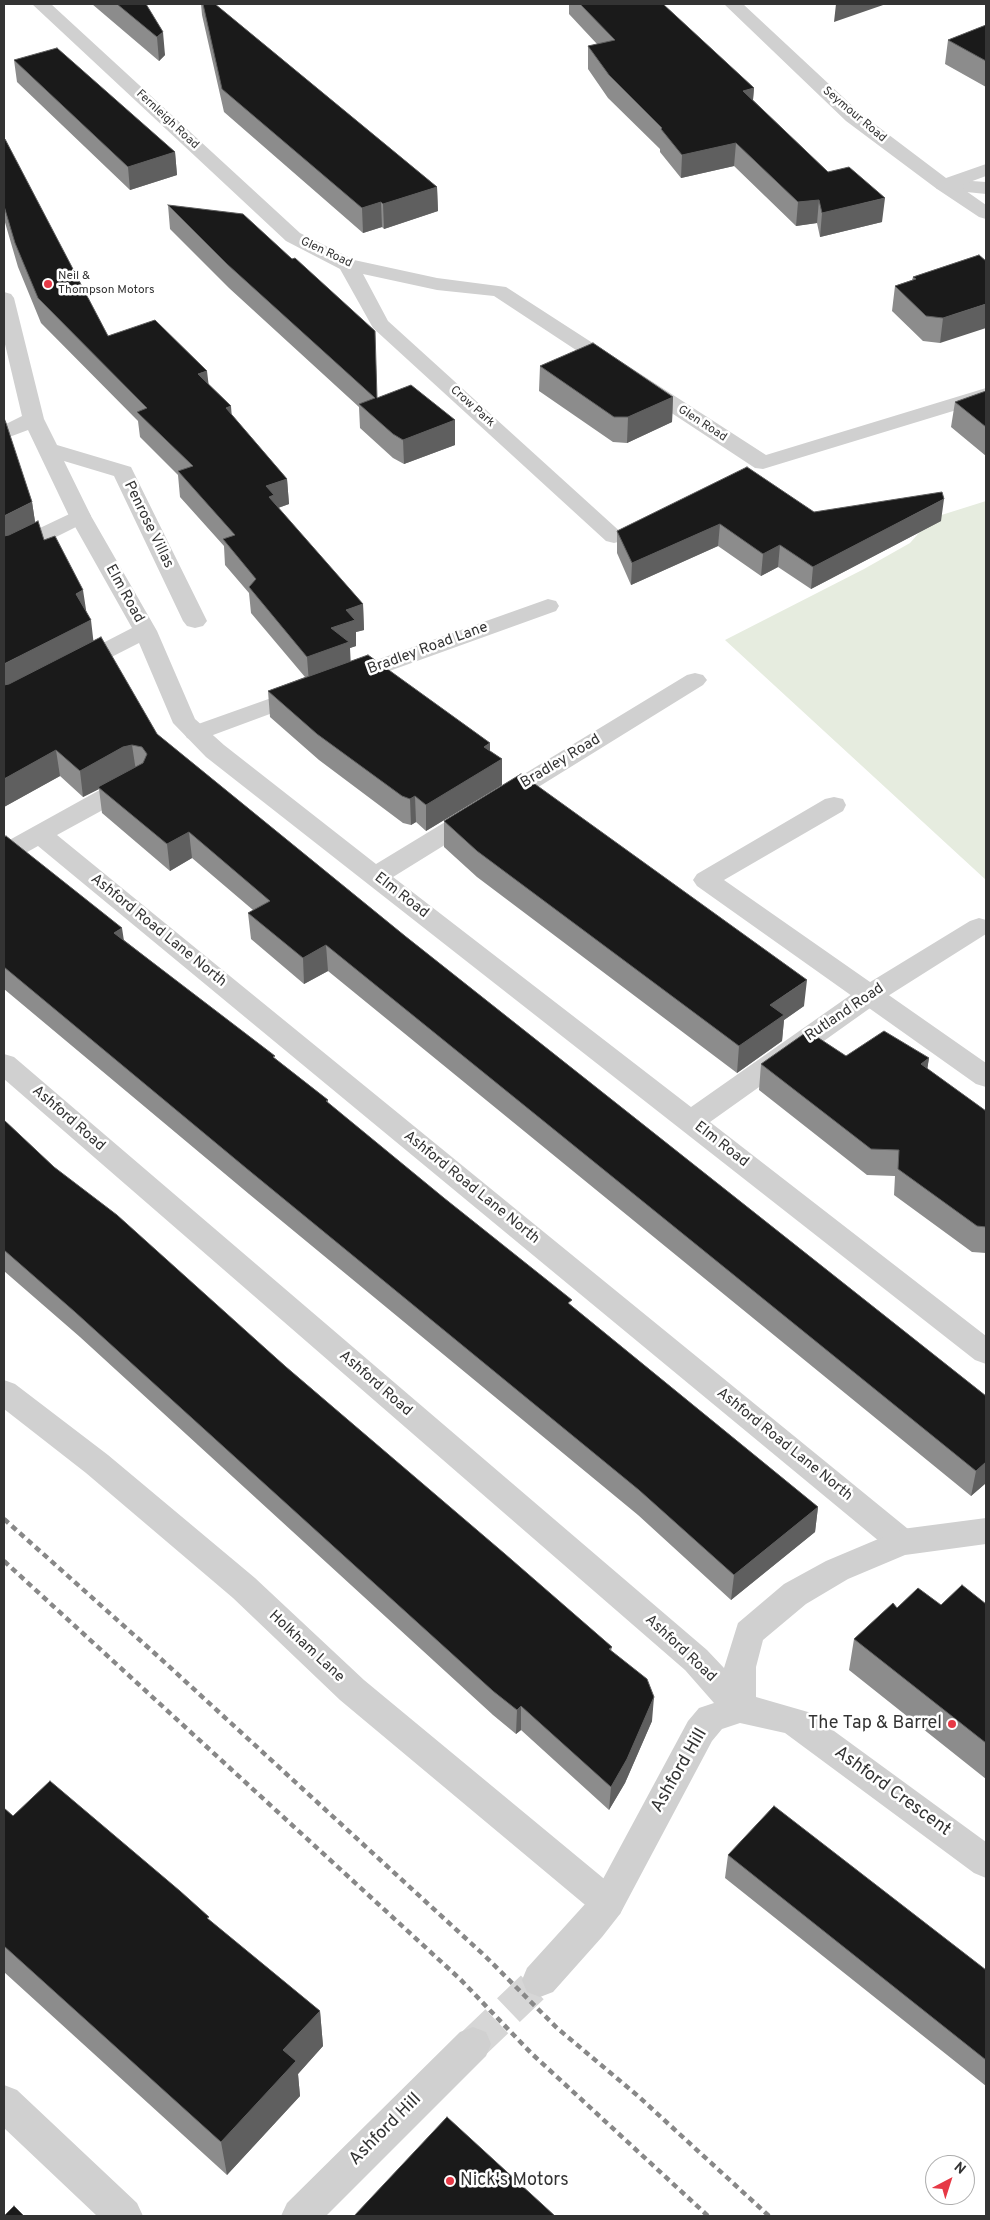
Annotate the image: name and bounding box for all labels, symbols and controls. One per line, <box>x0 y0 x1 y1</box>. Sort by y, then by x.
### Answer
street label: Seymour Road <box>819 84 889 146</box>
street label: Fernleigh Road <box>133 87 201 153</box>
street label: Glen Road <box>298 235 354 271</box>
place label: Neil & Thompson Motors <box>58 270 155 298</box>
marker: Neil & Thompson Motors <box>42 278 54 290</box>
street label: Crow Park <box>447 383 497 431</box>
street label: Glen Road <box>675 403 729 445</box>
street label: Penrose Villas <box>119 478 177 572</box>
street label: Elm Road <box>101 562 147 626</box>
street label: Bradley Road Lane <box>365 619 491 679</box>
street label: Bradley Road <box>518 731 604 793</box>
street label: Elm Road <box>370 869 432 923</box>
street label: Ashford Road Lane North <box>86 871 230 991</box>
street label: Rutland Road <box>802 980 888 1046</box>
street label: Ashford Road <box>28 1082 108 1156</box>
street label: Elm Road <box>690 1118 752 1172</box>
street label: Ashford Road Lane North <box>399 1128 543 1248</box>
street label: Ashford Road <box>335 1347 415 1421</box>
street label: Ashford Road Lane North <box>712 1385 856 1505</box>
street label: Holkham Lane <box>264 1607 348 1687</box>
street label: Ashford Road <box>641 1612 719 1686</box>
place label: The Tap & Barrel <box>808 1713 942 1735</box>
marker: The Tap & Barrel <box>946 1718 958 1730</box>
street label: Ashford Hill <box>647 1725 713 1817</box>
street label: Ashford Crescent <box>830 1742 954 1842</box>
street label: Ashford Hill <box>345 2089 427 2171</box>
north arrow <box>925 2155 975 2205</box>
text: N <box>950 2159 969 2179</box>
place label: Nick's Motors <box>460 2170 569 2192</box>
marker: Nick's Motors <box>444 2175 456 2187</box>

